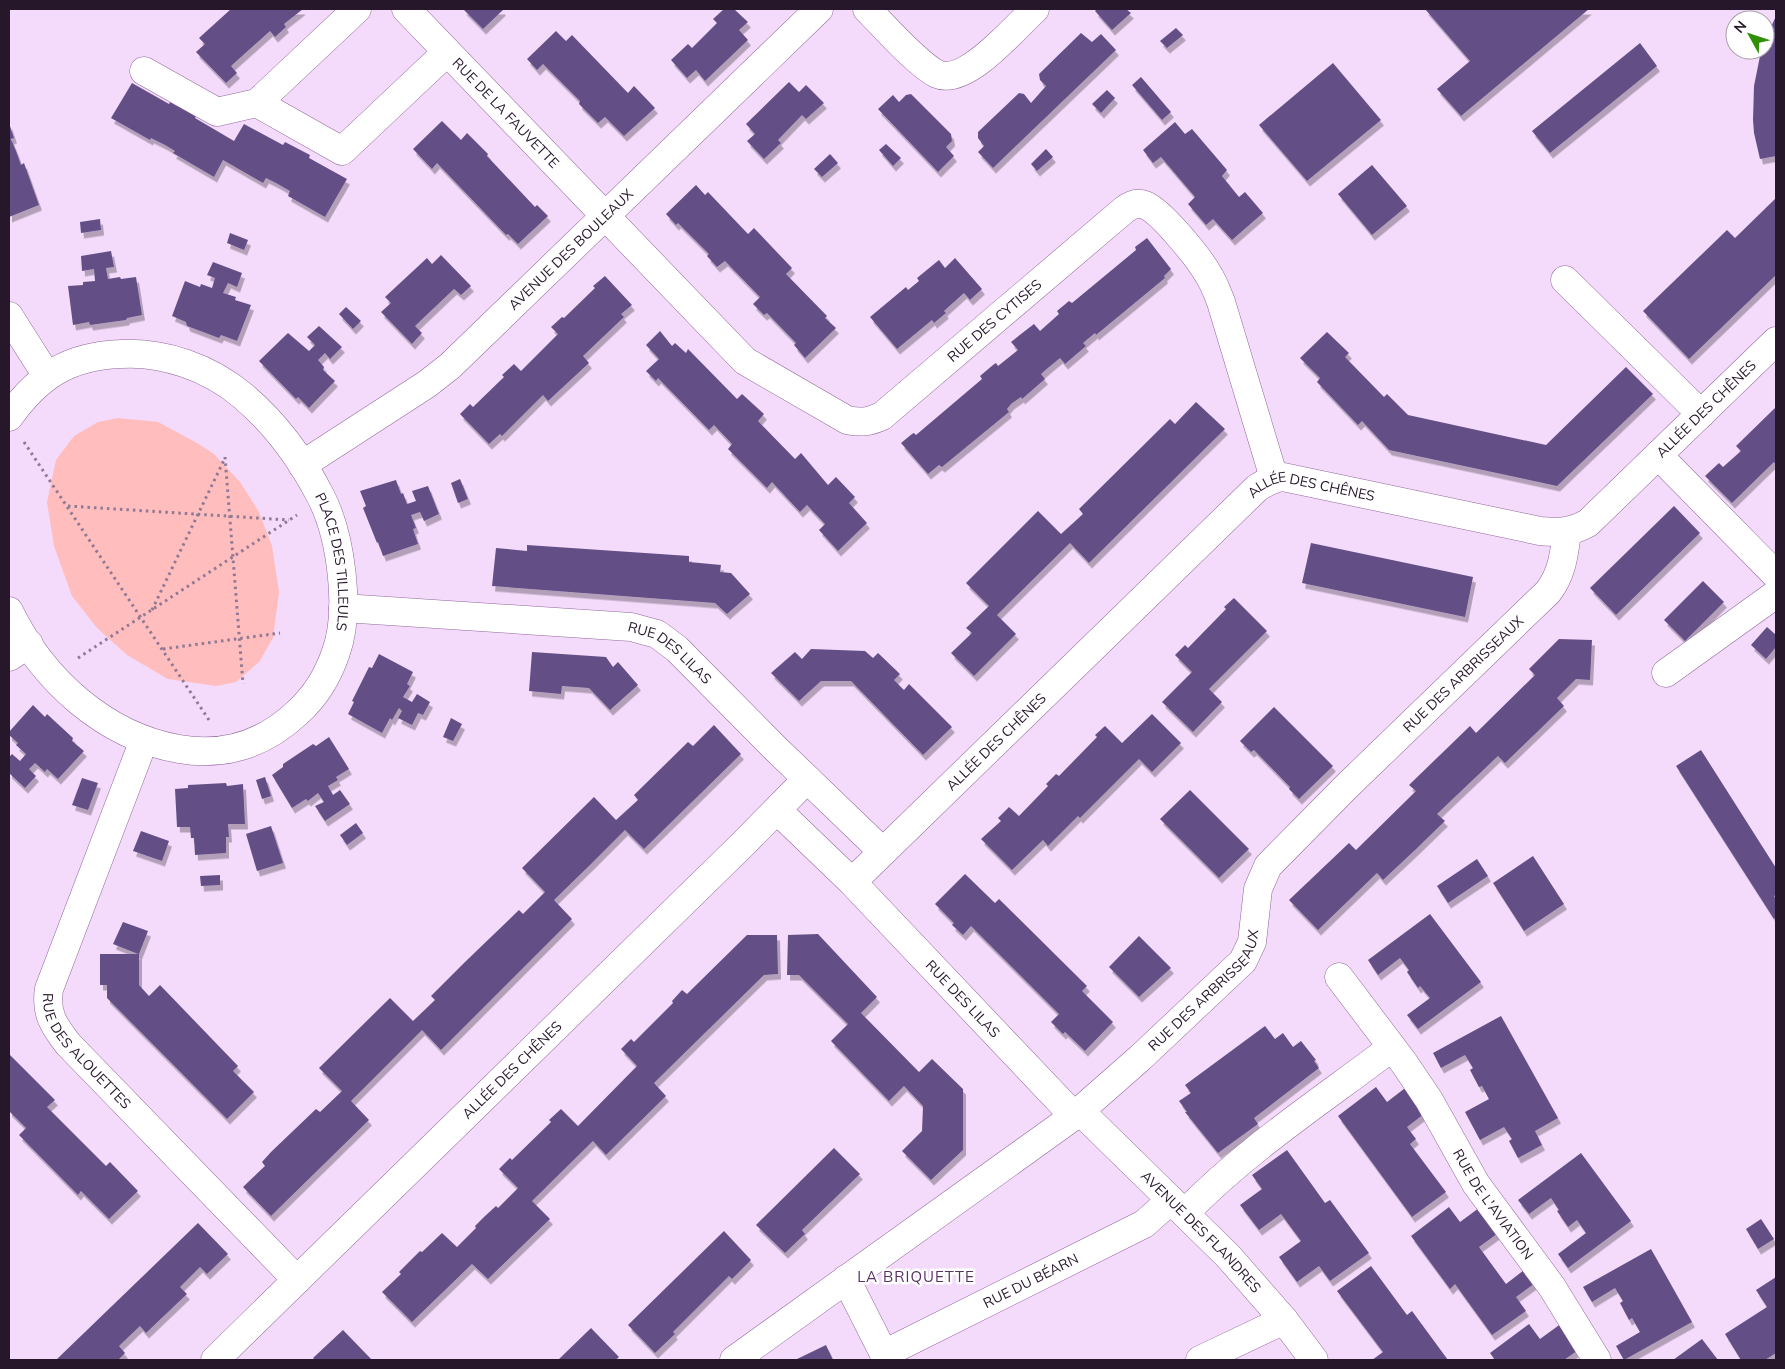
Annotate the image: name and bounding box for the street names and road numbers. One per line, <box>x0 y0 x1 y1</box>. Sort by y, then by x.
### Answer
street label: RUE DE LA FAUVETTE <box>449 54 563 172</box>
street label: AVENUE DES BOULEAUX <box>504 185 637 314</box>
street label: RUE DES CYTISES <box>943 275 1045 366</box>
street label: ALLÉE DES CHÊNES <box>1652 356 1760 461</box>
street label: PLACE DES TILLEULS <box>311 489 352 632</box>
street label: ALLÉE DES CHÊNES <box>1247 489 1379 509</box>
street label: RUE DES ARBRISSEAUX <box>1399 612 1527 736</box>
street label: RUE DES LILAS <box>626 618 716 688</box>
street label: ALLÉE DES CHÊNES <box>942 689 1050 794</box>
street label: RUE DES ARBRISSEAUX <box>1144 929 1262 1055</box>
street label: RUE DES LILAS <box>922 956 1004 1042</box>
street label: RUE DES ALOUETTES <box>39 992 135 1113</box>
street label: ALLÉE DES CHÊNES <box>458 1017 566 1123</box>
street label: RUE DE L'AVIATION <box>1449 1146 1538 1263</box>
street label: AVENUE DES FLANDRES <box>1137 1167 1265 1297</box>
street label: RUE DU BÉARN <box>980 1249 1081 1312</box>

